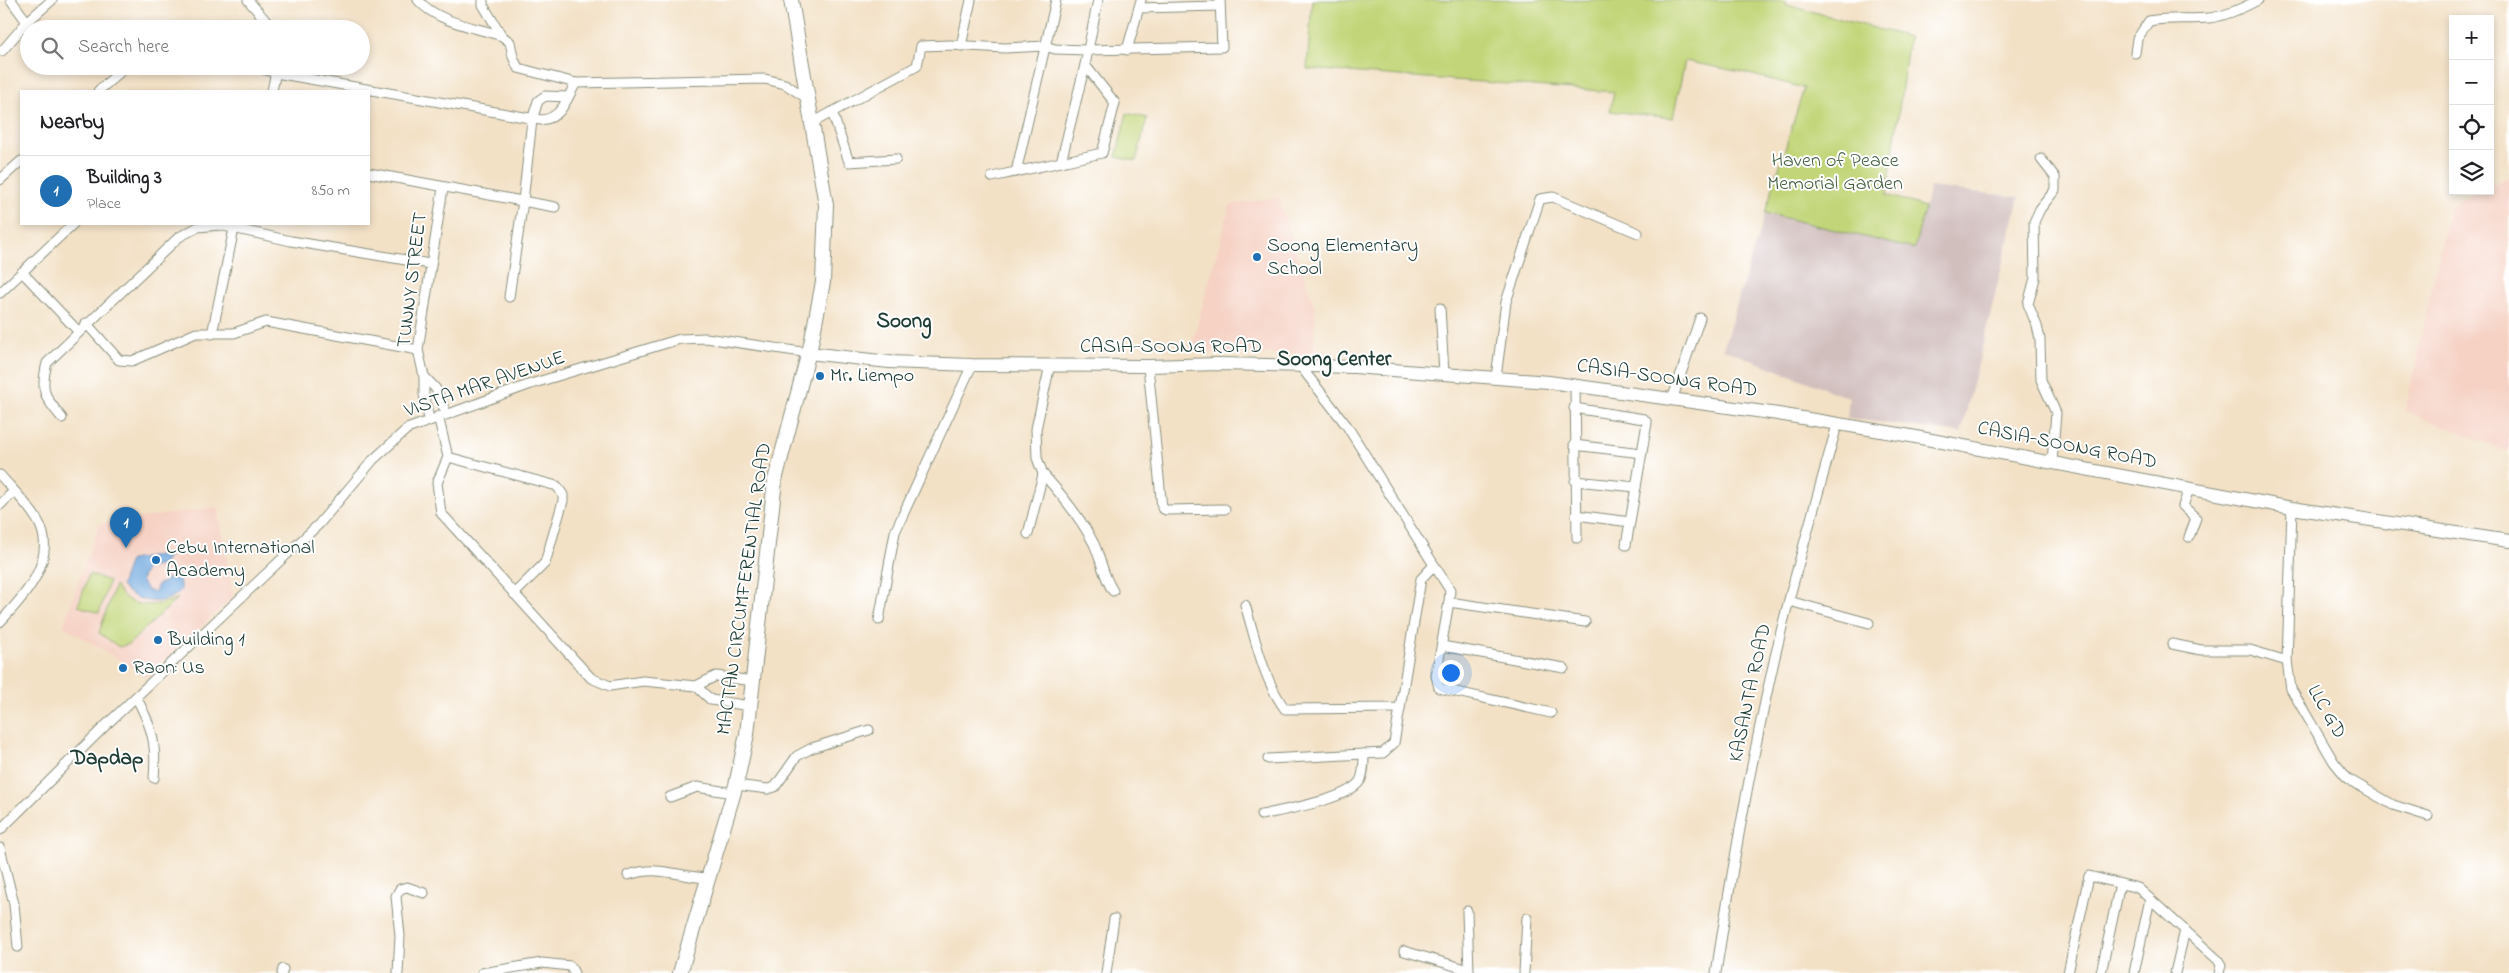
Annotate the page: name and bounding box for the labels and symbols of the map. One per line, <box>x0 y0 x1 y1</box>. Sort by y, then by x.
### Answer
park label: Haven of Peace Memorial Garden <box>1767 147 1903 199</box>
street label: TUNNY STREET <box>390 211 436 349</box>
place label: Soong Elementary School <box>1267 232 1418 284</box>
marker: Soong Elementary School <box>1251 251 1263 263</box>
district label: Soong <box>876 307 932 339</box>
street label: CASIA-SOONG ROAD <box>1080 333 1262 362</box>
street label: VISTA MAR AVENUE <box>400 344 569 426</box>
district label: Soong Center <box>1277 345 1392 377</box>
street label: CASIA-SOONG ROAD <box>1575 352 1759 406</box>
place label: Mr. Liempo <box>830 362 914 391</box>
marker: Mr. Liempo <box>814 370 826 382</box>
street label: CASIA-SOONG ROAD <box>1975 414 2159 478</box>
street label: MACTAN CIRCUMFERENTIAL ROAD <box>710 441 780 737</box>
pin: 1 <box>110 507 142 548</box>
place label: Cebu International Academy <box>166 534 315 586</box>
marker: Cebu International Academy <box>150 554 162 566</box>
street label: KASANTA ROAD <box>1722 621 1780 765</box>
place label: Building 1 <box>167 626 245 656</box>
marker: Building 1 <box>152 634 164 646</box>
place label: Raon: Us <box>133 654 205 683</box>
your location <box>1438 660 1464 686</box>
marker: Raon: Us <box>117 662 129 674</box>
street label: LLC GD <box>2299 680 2353 744</box>
district label: Dapdap <box>70 744 143 774</box>

